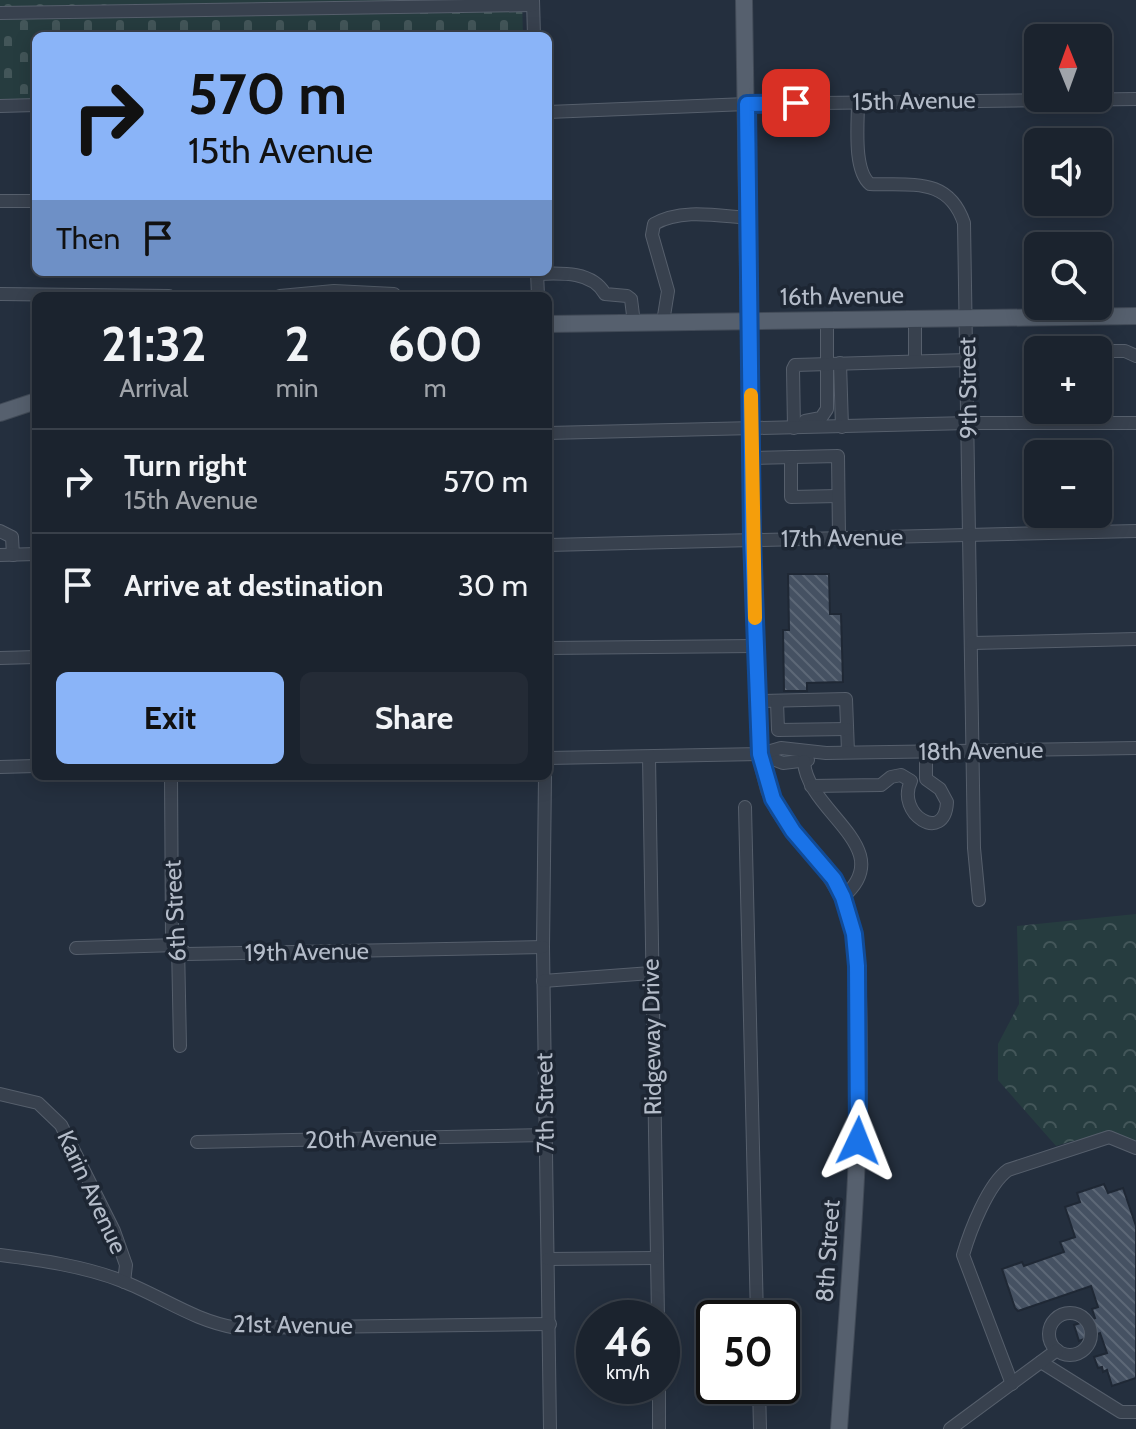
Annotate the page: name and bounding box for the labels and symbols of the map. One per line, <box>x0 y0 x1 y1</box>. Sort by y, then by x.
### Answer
north arrow <box>1024 24 1112 112</box>
pin <box>762 69 830 137</box>
street label: 15th Avenue <box>852 85 976 116</box>
street label: 16th Avenue <box>780 280 904 311</box>
street label: 9th Street <box>952 337 983 439</box>
street label: 17th Avenue <box>780 522 903 553</box>
street label: 18th Avenue <box>918 735 1044 766</box>
street label: 6th Street <box>157 859 192 963</box>
street label: 19th Avenue <box>245 936 369 967</box>
street label: Ridgeway Drive <box>636 958 667 1116</box>
street label: 7th Street <box>529 1053 560 1153</box>
position arrow <box>816 1099 900 1183</box>
street label: 20th Avenue <box>305 1123 437 1154</box>
street label: Karin Avenue <box>51 1126 134 1258</box>
street label: 8th Street <box>809 1199 846 1303</box>
speed limit sign: 50 <box>696 1300 800 1404</box>
street label: 21st Avenue <box>233 1309 353 1340</box>

